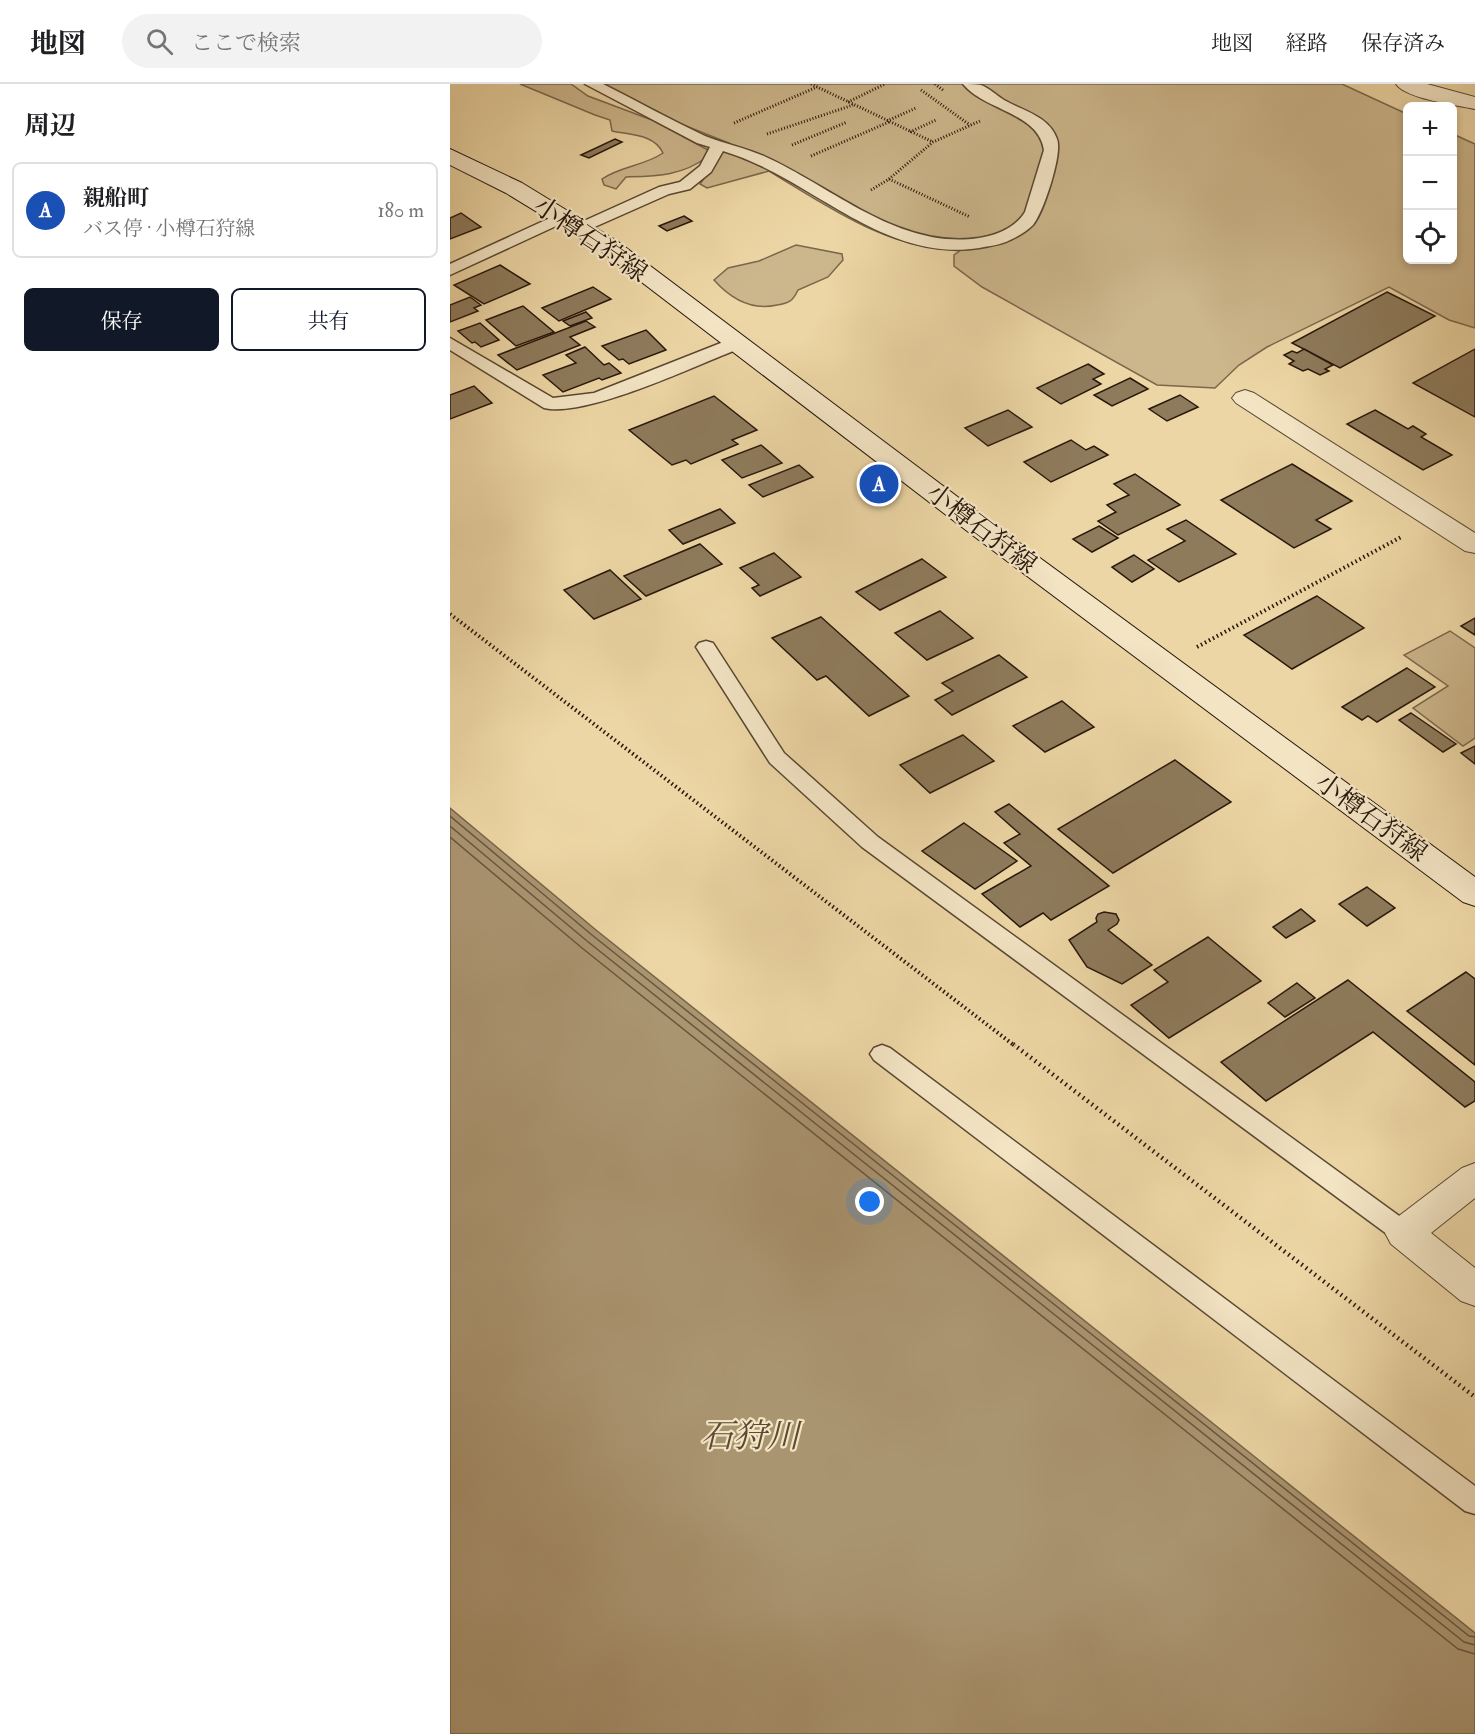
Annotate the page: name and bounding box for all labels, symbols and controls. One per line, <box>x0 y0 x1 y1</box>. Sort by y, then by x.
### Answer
search box <box>122 14 542 68</box>
icon: search <box>143 25 176 58</box>
text: 地図 <box>30 27 86 62</box>
text: ここで検索 <box>191 29 301 57</box>
text: 地図 <box>1211 30 1253 57</box>
text: 経路 <box>1286 30 1328 57</box>
text: 保存済み <box>1361 30 1445 57</box>
map controls <box>1403 102 1457 264</box>
button: + <box>1403 102 1457 156</box>
text: 周辺 <box>24 110 76 142</box>
button: − <box>1403 156 1457 210</box>
text: 親船町 <box>83 184 149 212</box>
street label: 小樽石狩線 <box>528 190 653 289</box>
text: A <box>39 198 52 223</box>
text: 180 m <box>377 198 424 223</box>
button: locate <box>1403 210 1457 264</box>
text: バス停 · 小樽石狩線 <box>83 216 255 241</box>
button: 保存 <box>24 288 219 351</box>
button: 共有 <box>231 288 426 351</box>
pin: A <box>860 462 898 506</box>
street label: 小樽石狩線 <box>920 477 1043 581</box>
street label: 小樽石狩線 <box>1309 767 1433 869</box>
your location <box>855 1187 884 1216</box>
water label: 石狩川 <box>701 1416 803 1457</box>

